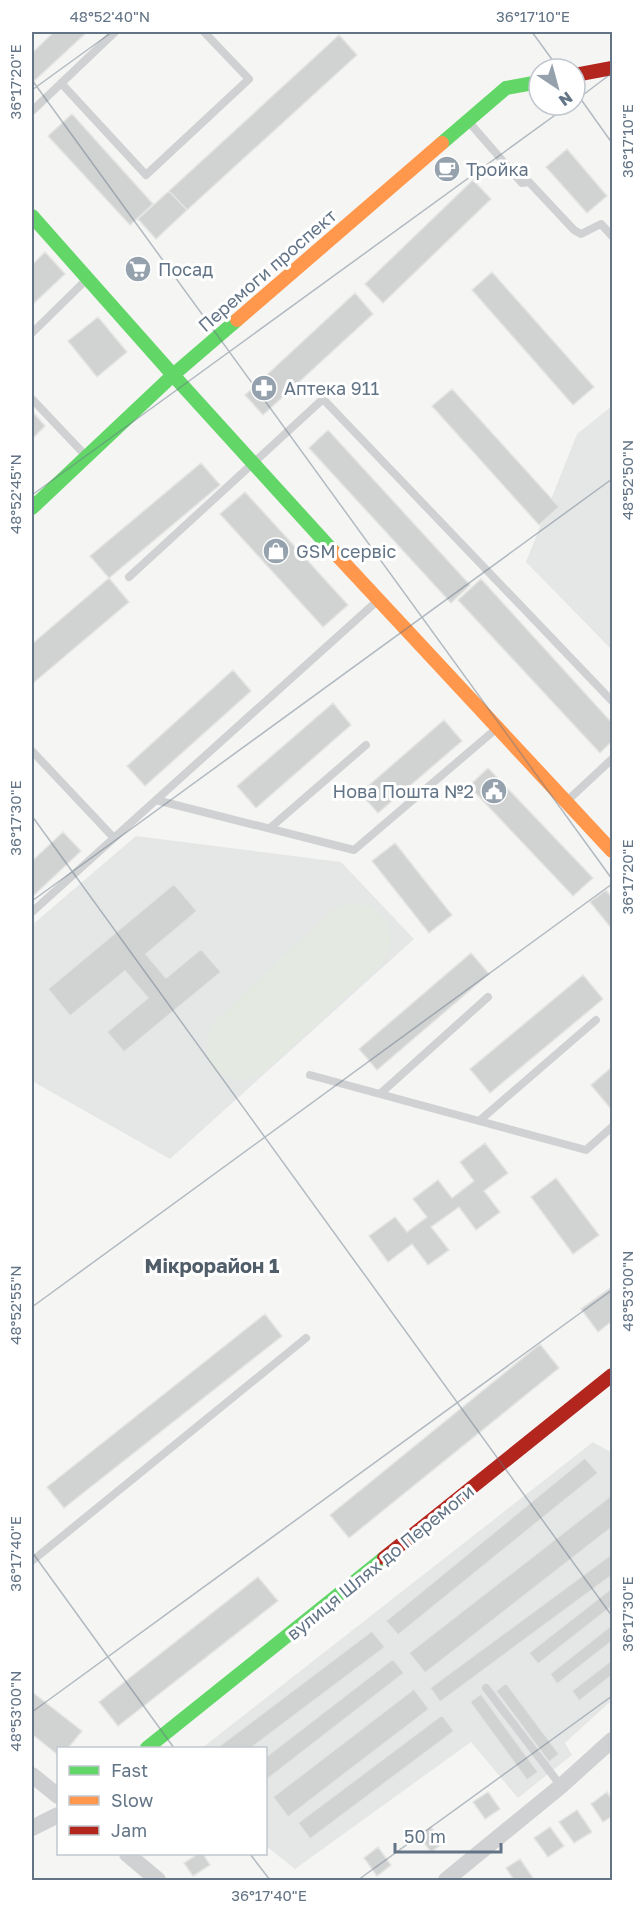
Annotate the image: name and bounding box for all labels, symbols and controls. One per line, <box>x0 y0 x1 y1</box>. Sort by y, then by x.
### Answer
text: 48°52'40"N <box>70 7 150 25</box>
text: 36°17'10"E <box>496 7 570 25</box>
text: 36°17'20"E <box>6 44 24 120</box>
north arrow <box>527 57 587 117</box>
text: N <box>555 87 577 111</box>
text: 36°17'10"E <box>618 104 636 178</box>
cafe icon: Тройка <box>432 154 462 184</box>
place label: Тройка <box>466 158 529 180</box>
street label: Перемоги проспект <box>193 204 341 336</box>
supermarket icon: Посад <box>123 254 153 284</box>
place label: Посад <box>158 258 213 280</box>
pharmacy icon: Аптека 911 <box>249 373 279 403</box>
place label: Аптека 911 <box>284 377 379 399</box>
text: 48°52'50"N <box>618 440 636 520</box>
text: 48°52'45"N <box>6 454 24 534</box>
shop icon: GSM сервіс <box>261 536 291 566</box>
place label: GSM сервіс <box>296 540 397 562</box>
public building icon: Нова Пошта №2 <box>479 776 509 806</box>
text: 36°17'30"E <box>6 780 24 856</box>
place label: Нова Пошта №2 <box>333 780 474 802</box>
text: 36°17'20"E <box>618 839 636 915</box>
text: 48°53'00"N <box>618 1251 636 1331</box>
district label: Мікрорайон 1 <box>145 1253 279 1277</box>
text: 48°52'55"N <box>6 1265 24 1345</box>
street label: вулиця Шлях до Перемоги <box>282 1480 478 1644</box>
text: 36°17'40"E <box>6 1516 24 1592</box>
text: 36°17'30"E <box>618 1576 636 1652</box>
text: 48°53'00"N <box>6 1671 24 1751</box>
legend <box>57 1747 267 1855</box>
text: Fast <box>111 1759 148 1781</box>
text: Slow <box>111 1789 154 1811</box>
scale bar <box>395 1816 502 1854</box>
text: Jam <box>111 1819 147 1841</box>
text: 50 m <box>404 1825 446 1847</box>
text: 36°17'40"E <box>231 1886 307 1904</box>

